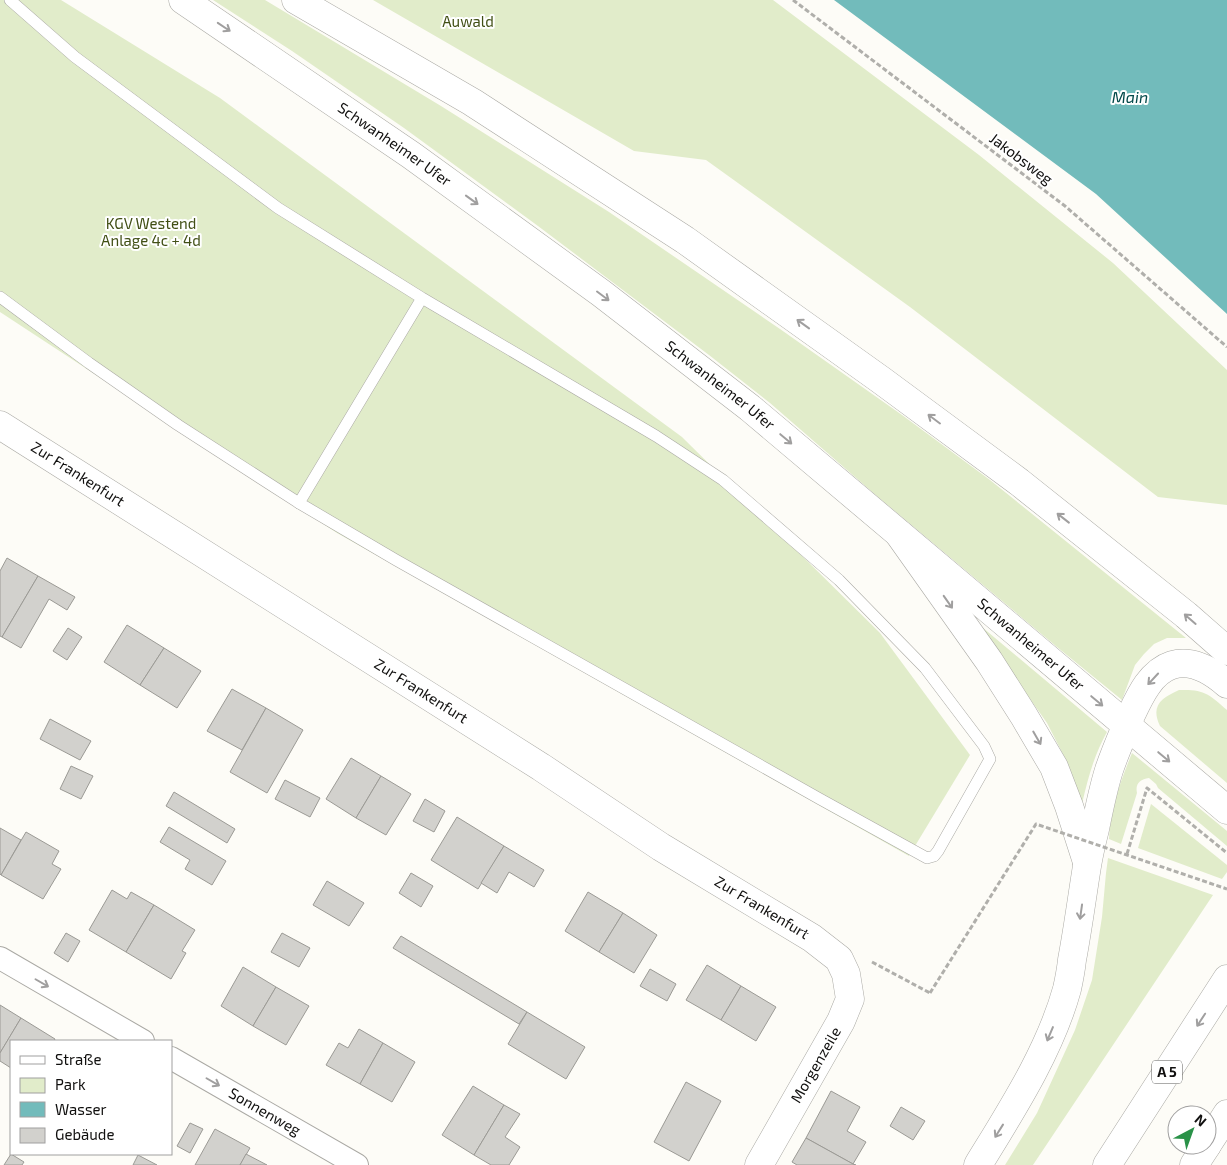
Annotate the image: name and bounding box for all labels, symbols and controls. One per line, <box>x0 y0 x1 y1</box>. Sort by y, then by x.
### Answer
park label: Auwald <box>442 12 494 30</box>
one-way arrow <box>216 22 230 32</box>
water label: Main <box>1112 87 1148 106</box>
street label: Schwanheimer Ufer <box>335 98 455 189</box>
street label: Jakobsweg <box>987 129 1057 188</box>
one-way arrow <box>465 195 479 205</box>
park label: KGV Westend Anlage 4c + 4d <box>101 214 201 249</box>
one-way arrow <box>596 290 609 301</box>
one-way arrow <box>796 319 810 329</box>
street label: Schwanheimer Ufer <box>662 336 779 433</box>
one-way arrow <box>927 414 941 424</box>
one-way arrow <box>780 433 793 444</box>
street label: Zur Frankenfurt <box>28 437 129 510</box>
one-way arrow <box>1057 512 1070 523</box>
street label: Schwanheimer Ufer <box>974 594 1089 694</box>
one-way arrow <box>943 595 953 609</box>
one-way arrow <box>1184 613 1197 625</box>
street label: Zur Frankenfurt <box>371 654 472 727</box>
one-way arrow <box>1147 672 1159 685</box>
one-way arrow <box>1090 695 1103 706</box>
one-way arrow <box>1033 730 1043 744</box>
one-way arrow <box>1157 751 1170 762</box>
street label: Zur Frankenfurt <box>712 872 813 942</box>
one-way arrow <box>1076 904 1086 920</box>
one-way arrow <box>35 978 49 988</box>
one-way arrow <box>1195 1013 1205 1027</box>
street label: Morgenzeile <box>786 1023 844 1106</box>
one-way arrow <box>1045 1026 1055 1041</box>
legend <box>10 1040 172 1155</box>
text: Straße <box>55 1050 101 1068</box>
road number: A 5 <box>1152 1060 1182 1084</box>
text: Park <box>55 1075 86 1093</box>
one-way arrow <box>206 1077 221 1087</box>
street label: Sonnenweg <box>226 1083 305 1139</box>
text: Wasser <box>55 1100 107 1118</box>
north arrow <box>1167 1105 1217 1155</box>
text: N <box>1191 1110 1210 1130</box>
one-way arrow <box>994 1123 1004 1137</box>
text: Gebäude <box>55 1125 114 1143</box>

